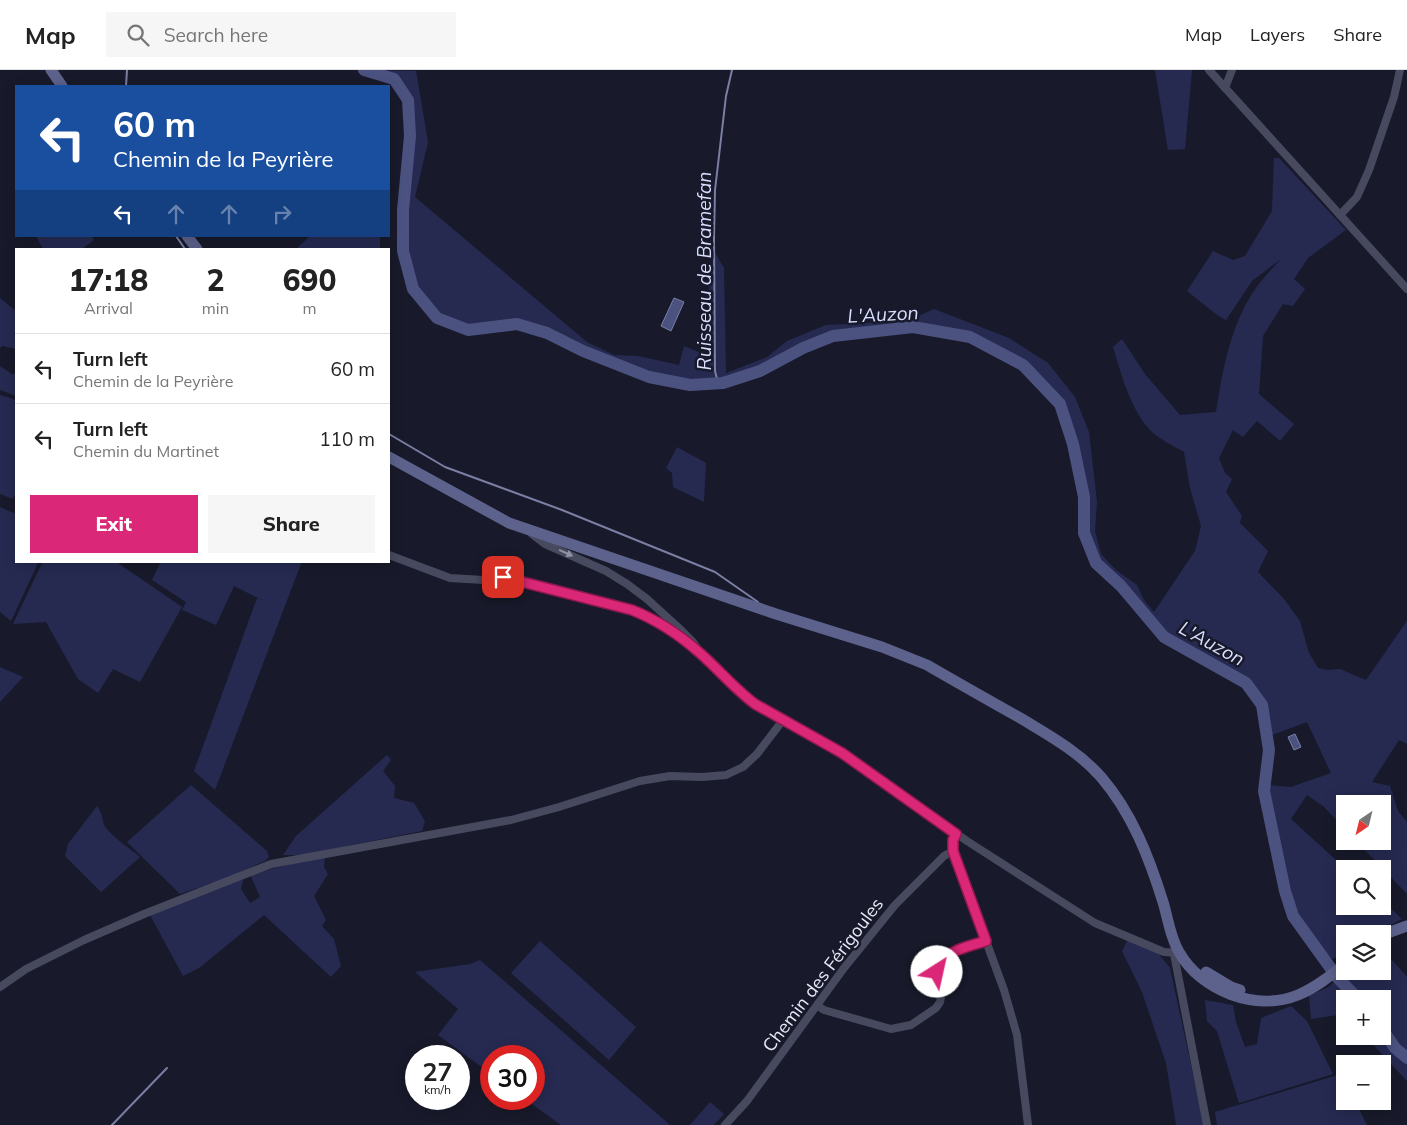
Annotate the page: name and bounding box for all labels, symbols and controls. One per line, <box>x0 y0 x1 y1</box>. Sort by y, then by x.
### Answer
search box <box>106 12 456 57</box>
text: Map <box>25 20 76 50</box>
icon: search <box>124 21 152 49</box>
text: Search here <box>164 23 268 47</box>
text: Map <box>1185 23 1222 46</box>
text: Layers <box>1250 23 1305 46</box>
text: Share <box>1333 23 1382 46</box>
text: 60 m <box>113 102 196 146</box>
icon: left <box>30 105 95 170</box>
text: Chemin de la Peyrière <box>113 145 334 173</box>
water label: Ruisseau de Bramefan <box>692 172 716 370</box>
icon: left <box>109 200 137 228</box>
icon: ahead <box>162 200 190 228</box>
icon: ahead <box>215 200 243 228</box>
icon: right <box>268 200 296 228</box>
text: 17:18 <box>68 261 148 299</box>
text: 2 <box>206 261 224 299</box>
text: 690 <box>283 261 337 299</box>
text: Arrival <box>84 298 133 318</box>
text: min <box>202 298 229 318</box>
text: m <box>302 298 317 318</box>
water label: L'Auzon <box>847 300 919 328</box>
text: Turn left <box>73 347 148 371</box>
icon: left <box>30 355 58 383</box>
text: 60 m <box>331 357 375 381</box>
text: Chemin de la Peyrière <box>73 371 233 391</box>
text: Turn left <box>73 417 148 441</box>
icon: left <box>30 425 58 453</box>
text: 110 m <box>319 427 375 451</box>
text: Chemin du Martinet <box>73 441 219 461</box>
button: Exit <box>30 495 198 553</box>
button: Share <box>208 495 375 553</box>
one-way arrow <box>559 550 573 558</box>
pin <box>482 556 524 598</box>
icon: arrive <box>489 563 517 591</box>
water label: L'Auzon <box>1175 615 1249 671</box>
north arrow <box>1336 795 1391 850</box>
map controls <box>1336 795 1391 1110</box>
button: search <box>1336 860 1391 915</box>
street label: Chemin des Férigoules <box>757 893 888 1056</box>
button: layers <box>1336 925 1391 980</box>
position arrow <box>910 945 962 997</box>
button: + <box>1336 990 1391 1045</box>
speed limit sign: 30 <box>480 1045 545 1110</box>
button: − <box>1336 1055 1391 1110</box>
text: 27 <box>422 1056 453 1087</box>
text: km/h <box>424 1082 451 1097</box>

